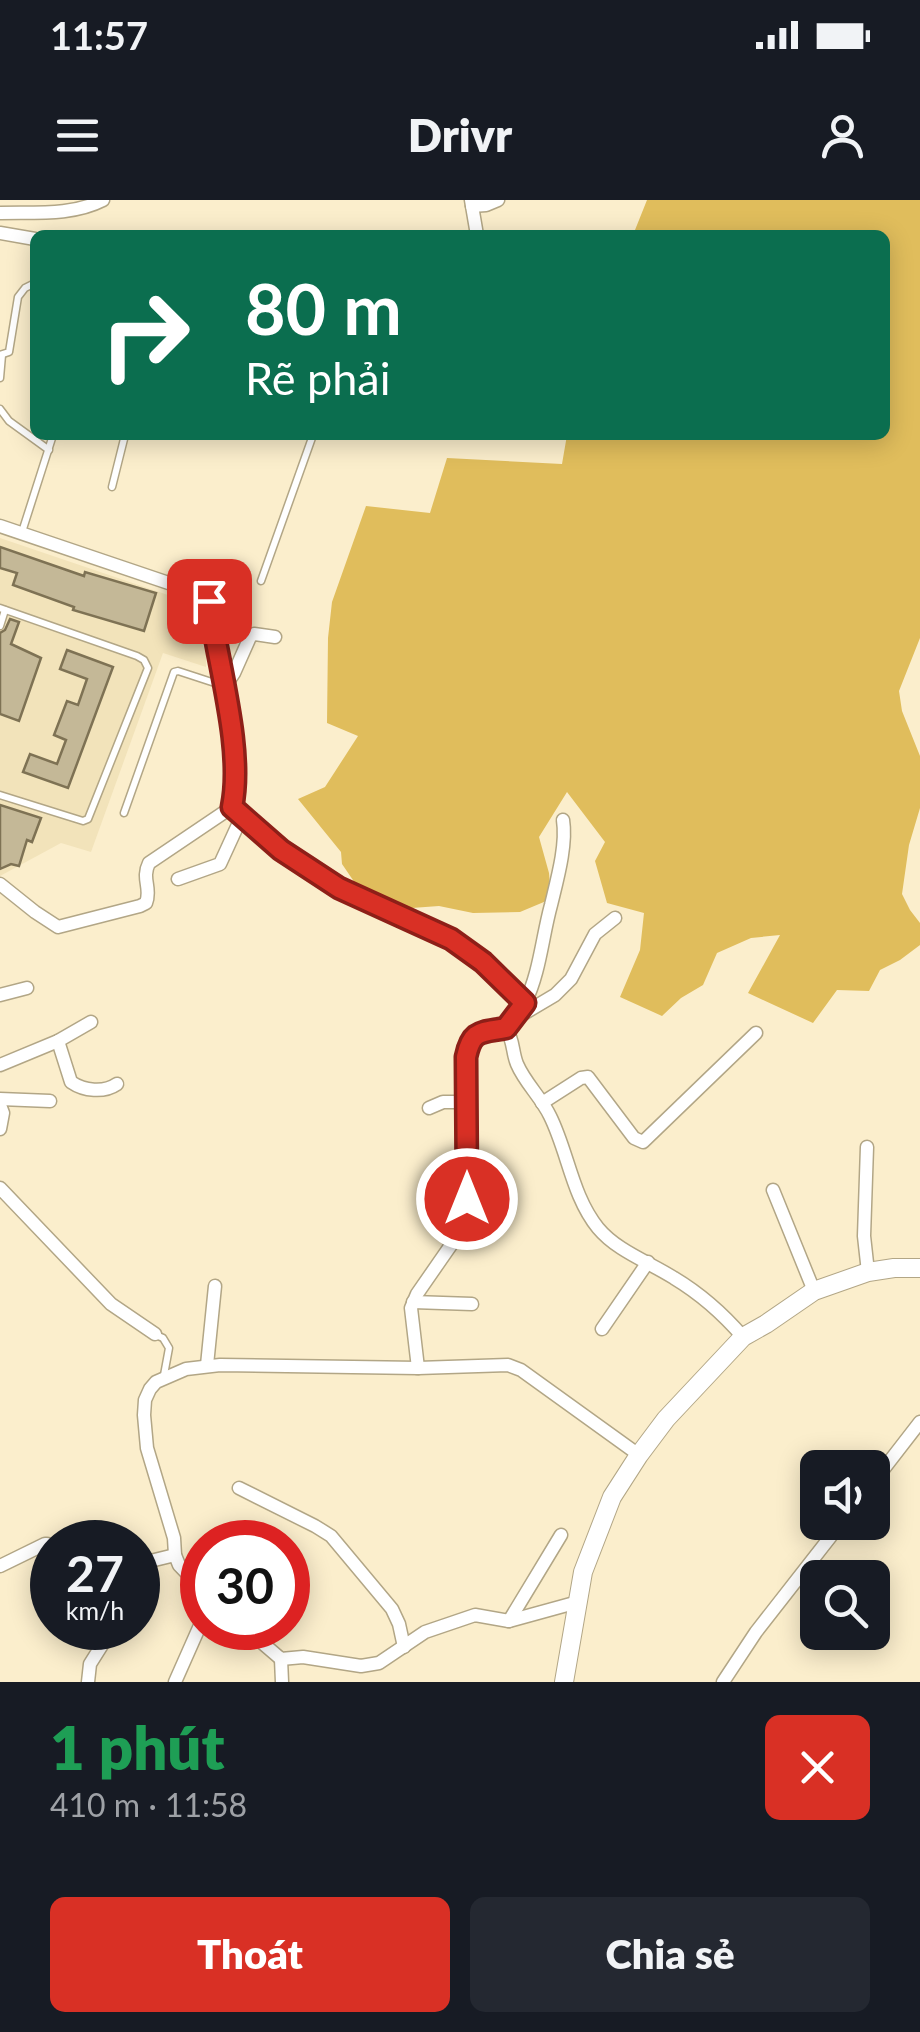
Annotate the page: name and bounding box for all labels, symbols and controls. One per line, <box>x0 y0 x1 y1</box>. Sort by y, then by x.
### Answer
text: 11:57 <box>50 12 148 58</box>
icon: menu <box>50 108 105 163</box>
text: Drivr <box>408 108 512 162</box>
icon: person <box>815 108 870 163</box>
text: 80 m <box>245 266 402 350</box>
icon: right <box>80 270 210 400</box>
text: Rẽ phải <box>245 351 391 405</box>
pin <box>167 559 252 644</box>
icon: arrive <box>182 574 237 629</box>
position arrow <box>415 1147 519 1251</box>
map controls <box>800 1450 890 1650</box>
button: sound <box>800 1450 890 1540</box>
speed limit sign: 30 <box>180 1520 310 1650</box>
text: 27 <box>66 1543 124 1603</box>
button: search <box>800 1560 890 1650</box>
text: km/h <box>66 1595 124 1625</box>
text: 1 phút <box>50 1711 225 1783</box>
button: close <box>765 1715 870 1820</box>
text: 410 m · 11:58 <box>50 1785 247 1824</box>
button: Thoát <box>50 1897 450 2012</box>
button: Chia sẻ <box>470 1897 870 2012</box>

